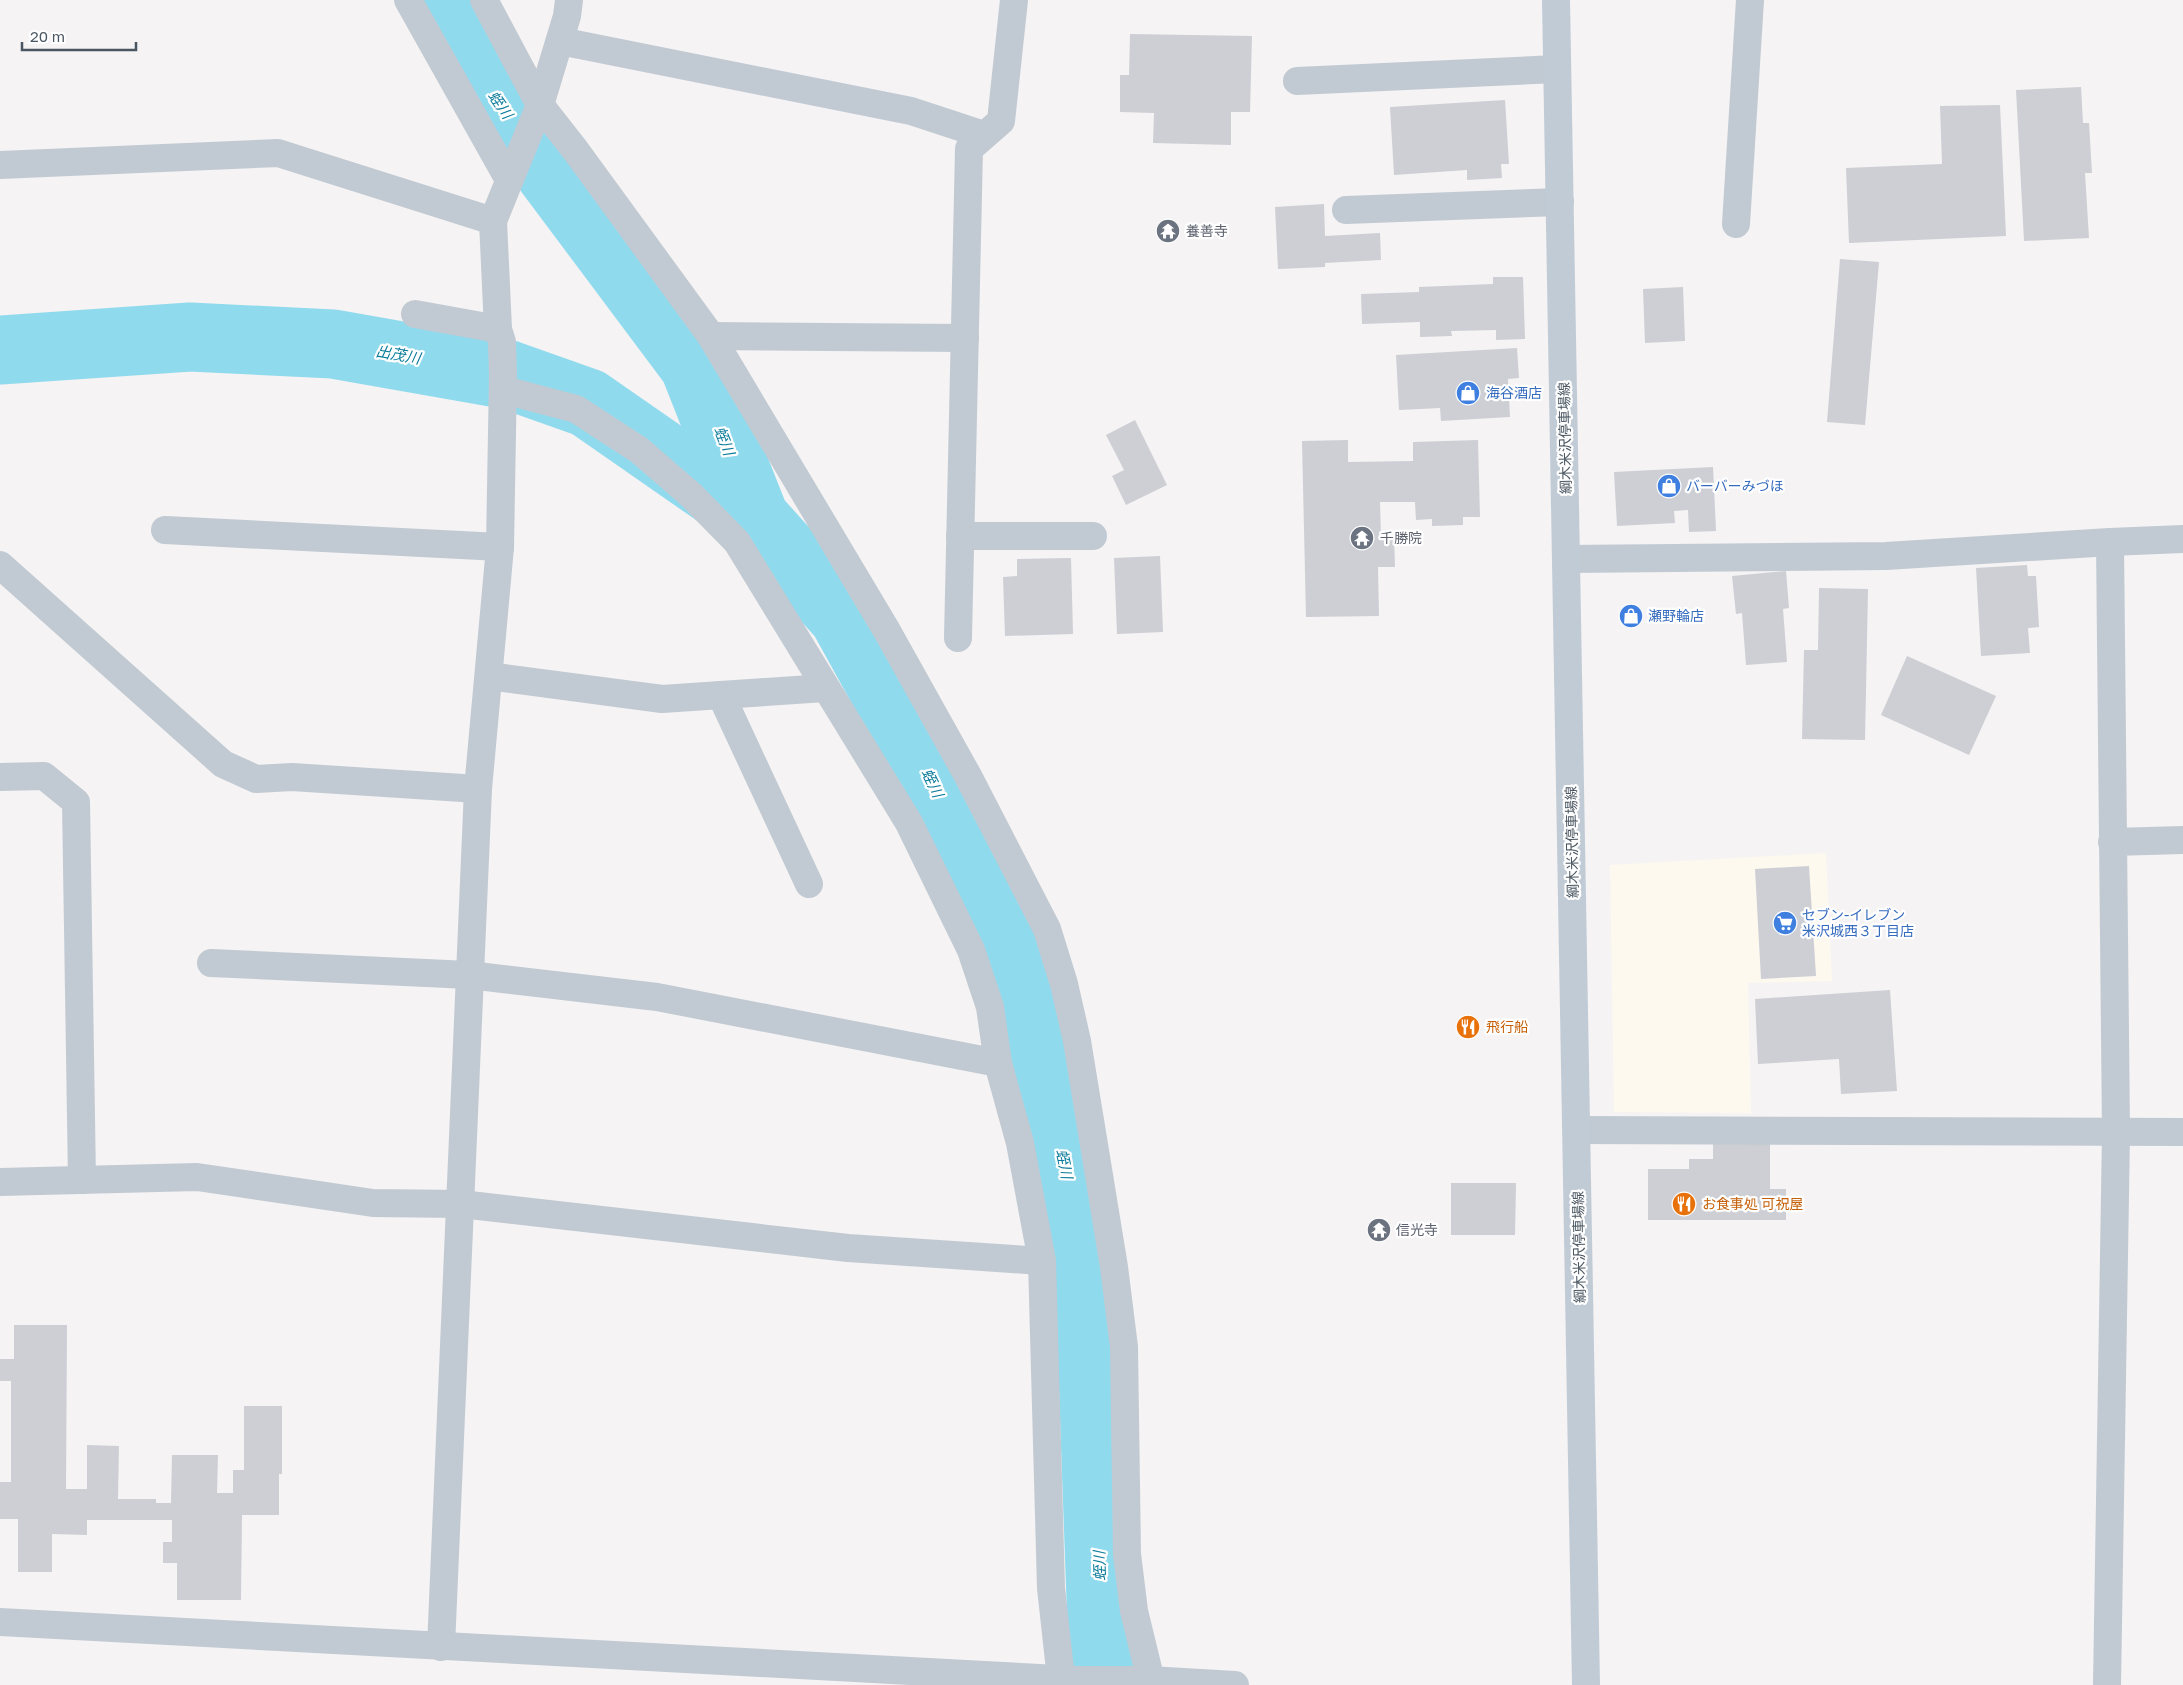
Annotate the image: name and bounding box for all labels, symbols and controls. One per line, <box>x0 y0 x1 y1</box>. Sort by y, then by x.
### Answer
scale bar <box>22 20 136 52</box>
text: 20 m <box>30 27 65 45</box>
water label: 蛭川 <box>485 87 518 124</box>
temple icon: 養善寺 <box>1155 218 1181 244</box>
place label: 養善寺 <box>1186 222 1228 239</box>
water label: 出茂川 <box>374 341 424 367</box>
shop icon: 海谷酒店 <box>1455 380 1481 406</box>
street label: 綱木米沢停車場線 <box>1555 382 1574 494</box>
place label: 海谷酒店 <box>1486 384 1542 401</box>
water label: 蛭川 <box>711 423 740 460</box>
shop icon: バーバーみづほ <box>1656 473 1682 499</box>
place label: バーバーみづほ <box>1686 477 1784 494</box>
temple icon: 千勝院 <box>1349 525 1375 551</box>
place label: 千勝院 <box>1380 529 1422 546</box>
shop icon: 瀬野輪店 <box>1618 603 1644 629</box>
place label: 瀬野輪店 <box>1648 607 1704 624</box>
water label: 蛭川 <box>918 765 948 802</box>
street label: 綱木米沢停車場線 <box>1562 786 1581 898</box>
place label: セブン-イレブン 米沢城西３丁目店 <box>1802 906 1914 939</box>
supermarket icon: セブン-イレブン 米沢城西３丁目店 <box>1772 910 1798 936</box>
restaurant icon: 飛行船 <box>1455 1014 1481 1040</box>
place label: 飛行船 <box>1486 1018 1528 1035</box>
water label: 蛭川 <box>1053 1147 1077 1182</box>
street label: 綱木米沢停車場線 <box>1569 1191 1588 1303</box>
restaurant icon: お食事処 可祝屋 <box>1671 1191 1697 1217</box>
place label: お食事処 可祝屋 <box>1702 1195 1804 1212</box>
temple icon: 信光寺 <box>1366 1217 1392 1243</box>
place label: 信光寺 <box>1396 1221 1438 1238</box>
water label: 蛭川 <box>1089 1549 1109 1581</box>

